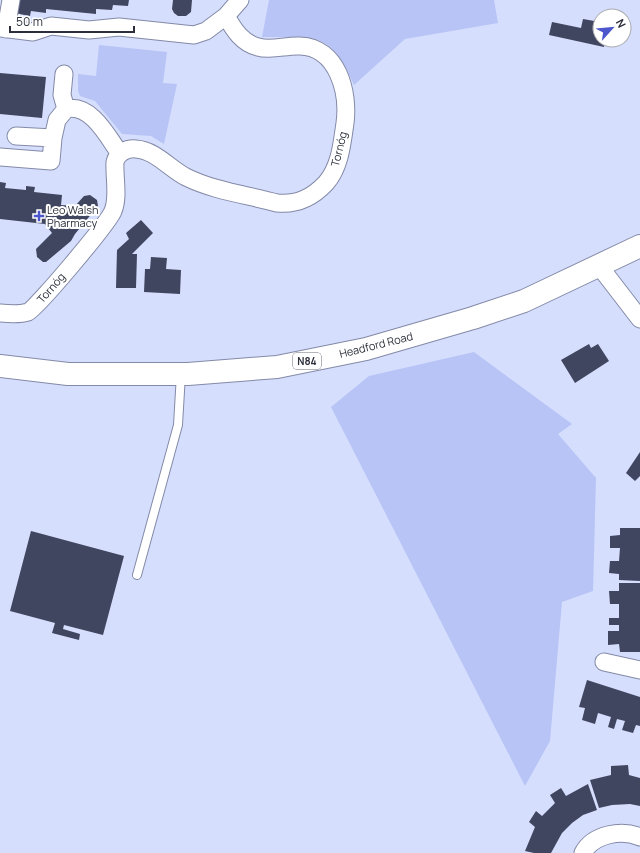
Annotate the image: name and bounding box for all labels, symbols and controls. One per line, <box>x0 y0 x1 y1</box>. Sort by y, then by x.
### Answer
scale bar <box>10 8 134 34</box>
north arrow <box>592 8 632 48</box>
text: 50 m <box>16 13 43 30</box>
text: N <box>613 16 630 30</box>
street label: Tornóg <box>327 130 350 168</box>
place label: Leo Walsh Pharmacy <box>47 202 99 230</box>
marker: Leo Walsh Pharmacy <box>34 211 44 221</box>
street label: Tornóg <box>33 269 68 306</box>
street label: Headford Road <box>338 328 414 361</box>
road number: N84 <box>293 353 321 369</box>

